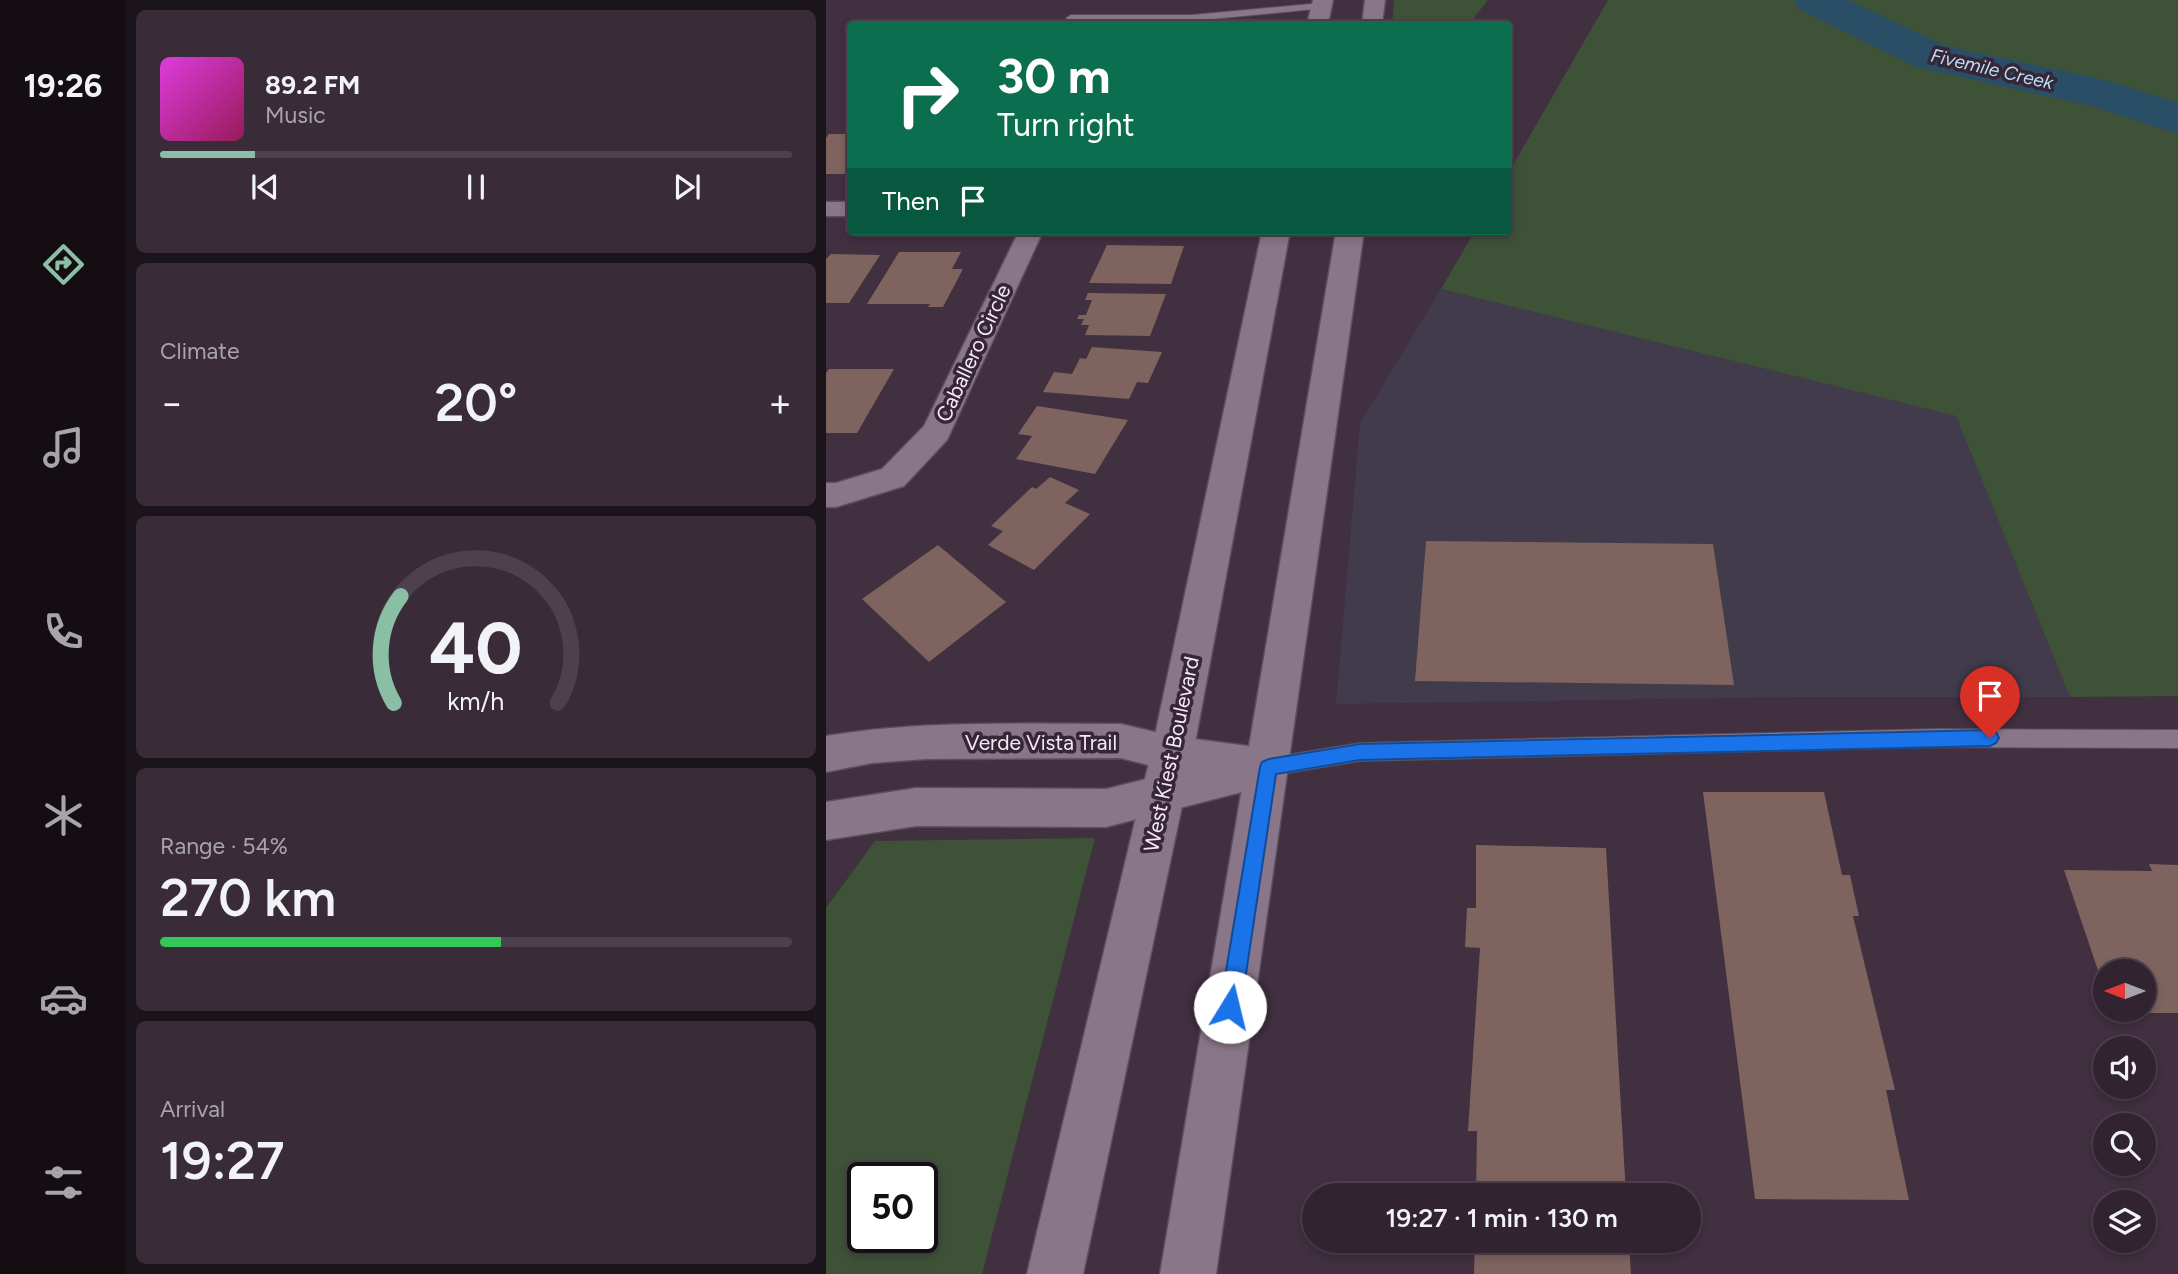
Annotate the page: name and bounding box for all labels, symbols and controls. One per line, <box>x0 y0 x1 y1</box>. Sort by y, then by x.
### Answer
water label: Fivemile Creek <box>1929 44 2056 94</box>
text: 30 m <box>997 46 1110 105</box>
icon: right <box>882 49 973 140</box>
text: 19:26 <box>24 67 102 105</box>
text: 89.2 FM <box>265 69 360 101</box>
text: Music <box>265 101 326 129</box>
text: Turn right <box>997 106 1135 144</box>
icon: previous <box>246 168 284 206</box>
icon: pause <box>457 168 495 206</box>
icon: next <box>668 168 706 206</box>
icon: arrive <box>954 182 992 220</box>
text: Then <box>882 185 940 217</box>
icon: directions <box>39 240 88 289</box>
street label: Caballero Circle <box>930 280 1016 426</box>
text: Climate <box>160 337 239 365</box>
text: 20° <box>435 372 517 434</box>
text: − <box>160 380 184 426</box>
text: + <box>768 380 792 426</box>
icon: music <box>39 423 88 472</box>
text: 40 <box>429 604 523 691</box>
icon: phone <box>39 607 88 656</box>
street label: West Kiest Boulevard <box>1138 654 1204 854</box>
pin <box>1960 666 2020 738</box>
icon: arrive <box>1971 677 2009 715</box>
text: km/h <box>447 686 505 716</box>
street label: Verde Vista Trail <box>965 730 1117 755</box>
icon: climate <box>39 791 88 840</box>
text: Range · 54% <box>160 832 288 860</box>
text: 270 km <box>160 867 336 929</box>
north arrow <box>2093 959 2156 1022</box>
map controls <box>2093 959 2156 1253</box>
position arrow <box>1193 970 1267 1044</box>
icon: car <box>39 974 88 1023</box>
button: sound <box>2093 1036 2156 1099</box>
text: Arrival <box>160 1095 225 1123</box>
button: search <box>2093 1113 2156 1176</box>
text: 19:27 <box>160 1130 285 1192</box>
icon: filters <box>39 1158 88 1207</box>
speed limit sign: 50 <box>847 1162 938 1253</box>
button: layers <box>2093 1190 2156 1253</box>
text: 19:27 · 1 min · 130 m <box>1385 1202 1618 1234</box>

